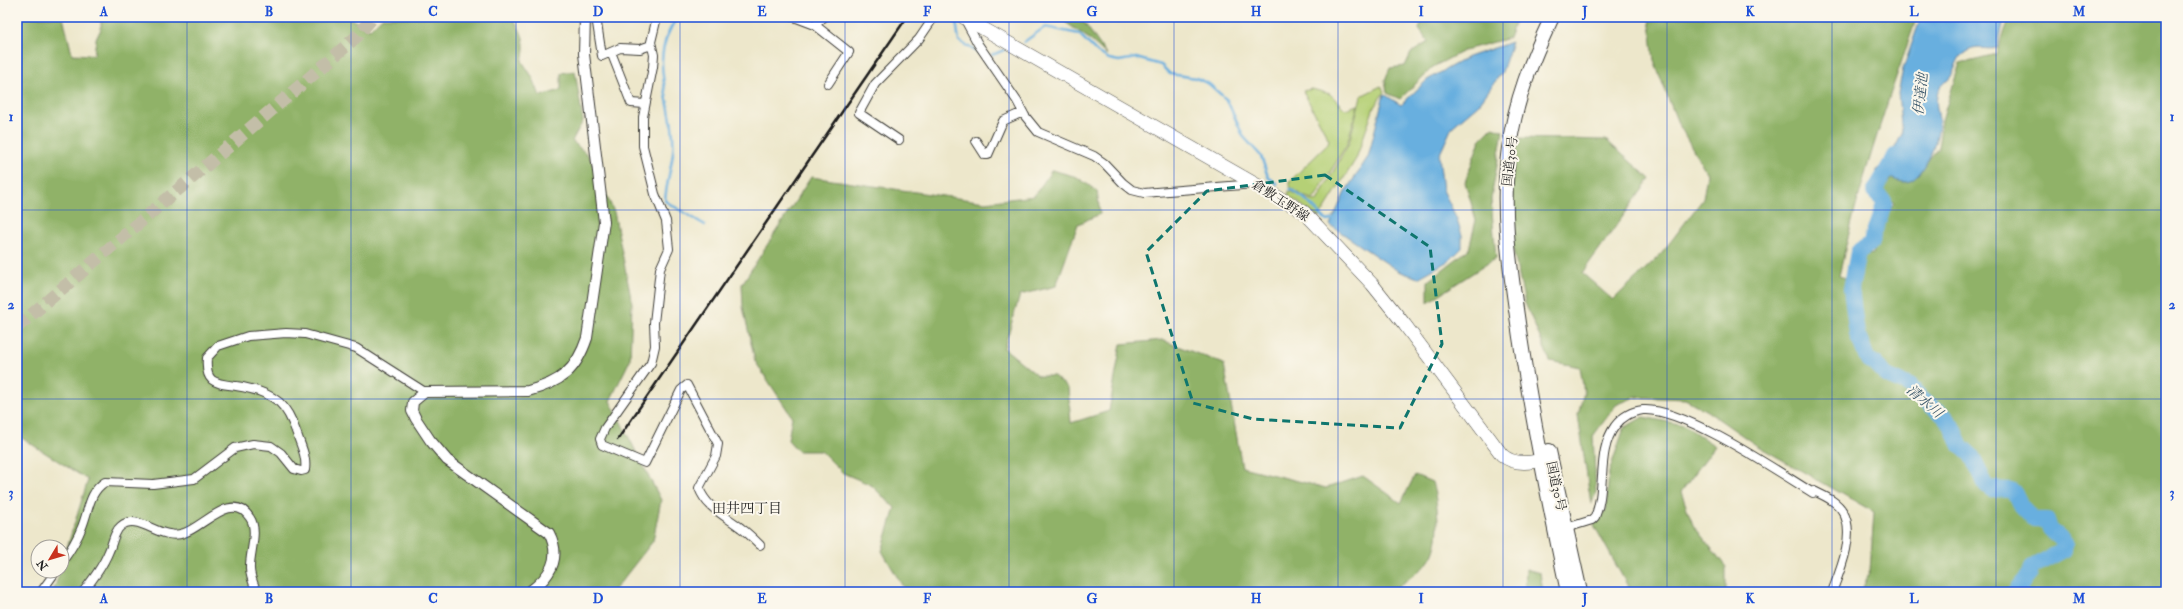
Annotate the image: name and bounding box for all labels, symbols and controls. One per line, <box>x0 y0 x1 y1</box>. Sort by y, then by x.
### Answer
text: A <box>99 4 109 20</box>
text: B <box>265 4 273 20</box>
text: C <box>428 4 438 20</box>
text: D <box>593 4 604 20</box>
text: E <box>757 4 767 20</box>
text: F <box>923 4 932 20</box>
text: G <box>1087 4 1098 20</box>
text: H <box>1251 4 1262 20</box>
text: I <box>1418 4 1424 20</box>
text: J <box>1581 4 1588 21</box>
text: K <box>1745 4 1755 20</box>
text: L <box>1909 4 1919 20</box>
text: M <box>2072 4 2086 20</box>
water label: 伊達池 <box>1910 70 1931 116</box>
text: 1 <box>9 109 14 125</box>
text: 1 <box>2170 109 2175 125</box>
street label: 国道30号 <box>1499 135 1521 187</box>
street label: 倉敷玉野線 <box>1249 176 1312 225</box>
text: 2 <box>8 297 15 313</box>
text: 2 <box>2169 297 2176 313</box>
water label: 清水川 <box>1903 381 1948 423</box>
street label: 国道30号 <box>1543 460 1569 513</box>
text: 3 <box>9 485 14 501</box>
text: 3 <box>2170 485 2175 501</box>
district label: 田井四丁目 <box>712 500 782 517</box>
north arrow <box>30 539 70 579</box>
text: N <box>34 556 51 574</box>
text: A <box>99 591 109 607</box>
text: B <box>265 591 273 607</box>
text: C <box>428 591 438 607</box>
text: D <box>593 591 604 607</box>
text: E <box>757 591 767 607</box>
text: F <box>923 591 932 607</box>
text: G <box>1087 591 1098 607</box>
text: H <box>1251 591 1262 607</box>
text: I <box>1418 591 1424 607</box>
text: J <box>1581 591 1588 608</box>
text: K <box>1745 591 1755 607</box>
text: L <box>1909 591 1919 607</box>
text: M <box>2072 591 2086 607</box>

